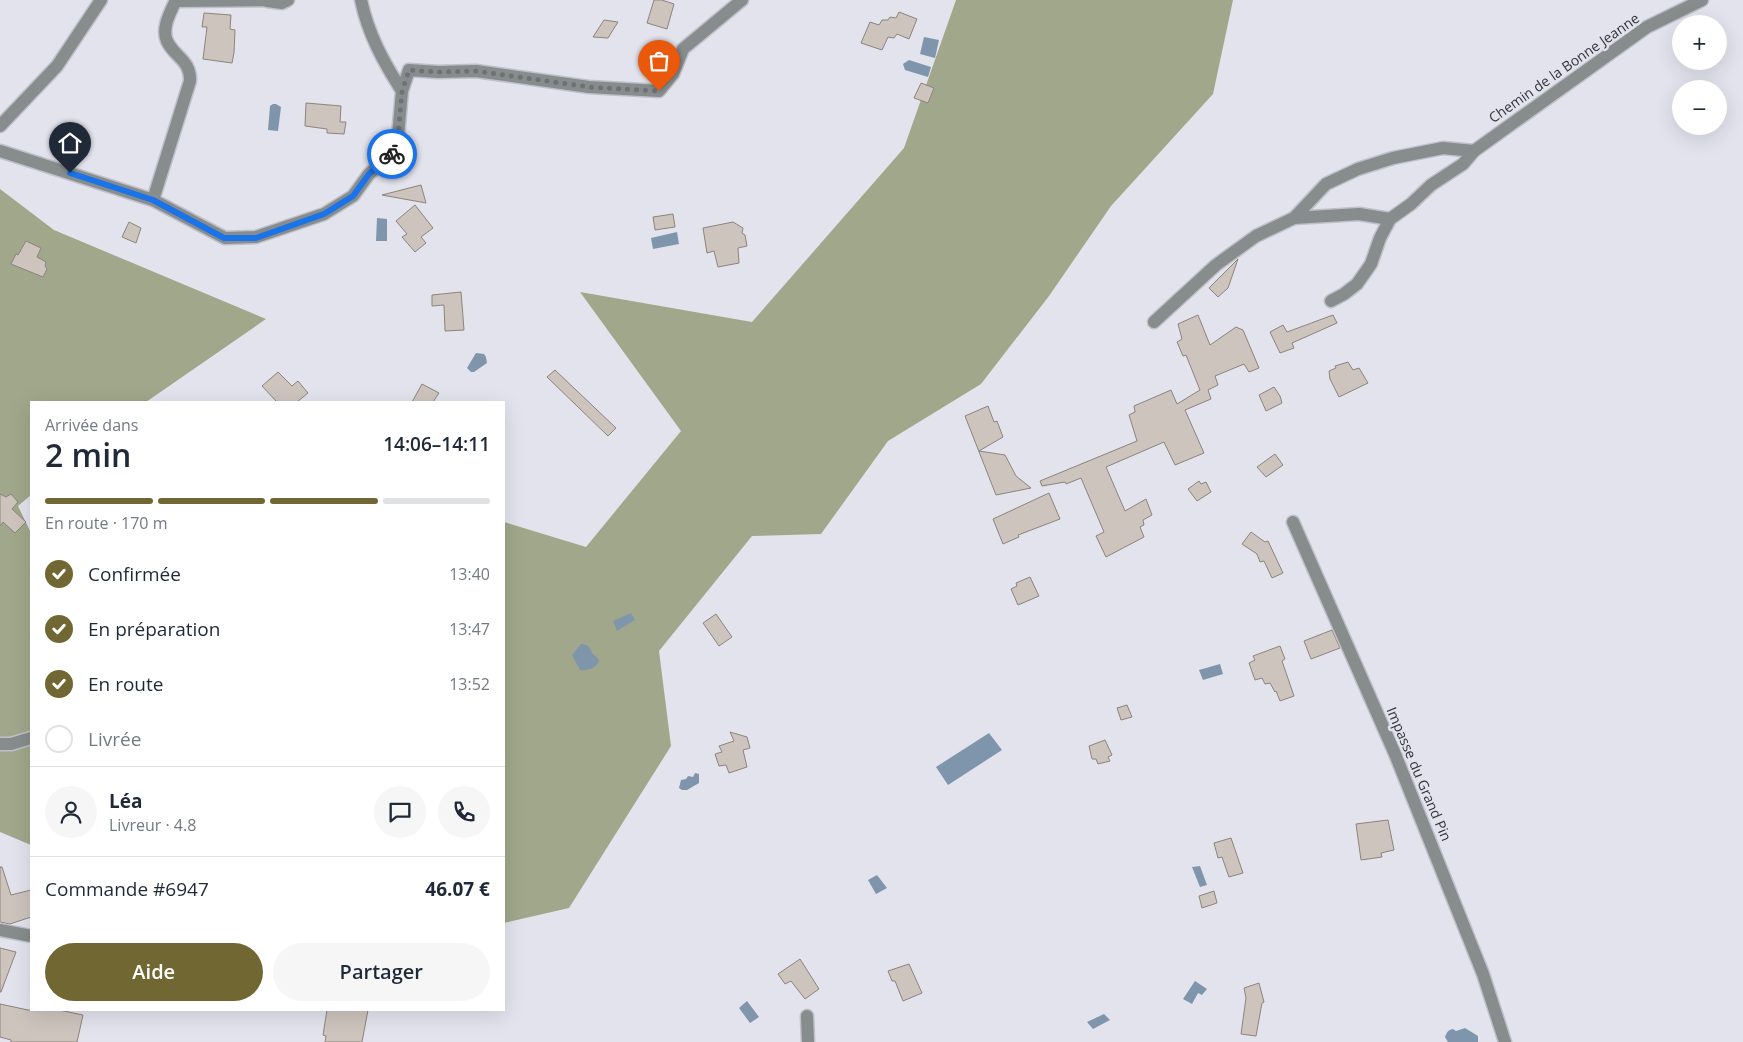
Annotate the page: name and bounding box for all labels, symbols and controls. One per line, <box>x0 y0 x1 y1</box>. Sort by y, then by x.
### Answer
street label: Chemin de la Bonne Jeanne <box>1485 8 1643 127</box>
map controls <box>1672 15 1727 135</box>
button: + <box>1672 15 1727 70</box>
pin <box>638 40 680 91</box>
icon: bag <box>645 47 673 75</box>
button: − <box>1672 80 1727 135</box>
pin <box>49 122 91 173</box>
icon: home <box>56 129 84 157</box>
courier <box>367 129 417 179</box>
icon: bike <box>378 140 406 168</box>
text: Arrivée dans <box>45 414 138 436</box>
text: 14:06–14:11 <box>383 431 490 457</box>
text: 2 min <box>45 433 131 476</box>
text: En route · 170 m <box>45 512 167 534</box>
icon: check <box>45 560 73 588</box>
text: Confirmée <box>88 561 181 587</box>
text: 13:40 <box>449 563 490 585</box>
icon: check <box>45 615 73 643</box>
text: En préparation <box>88 616 220 642</box>
text: 13:47 <box>449 618 490 640</box>
icon: check <box>45 670 73 698</box>
text: En route <box>88 671 163 697</box>
text: 13:52 <box>449 673 490 695</box>
street label: Impasse du Grand Pin <box>1383 704 1456 844</box>
text: Livrée <box>88 726 141 752</box>
button: person <box>45 786 97 838</box>
button: chat <box>374 786 426 838</box>
button: phone <box>438 786 490 838</box>
text: Léa <box>109 788 142 814</box>
text: Livreur · 4.8 <box>109 814 196 836</box>
text: Commande #6947 <box>45 876 209 902</box>
text: 46.07 € <box>425 876 490 902</box>
button: Aide <box>45 943 263 1001</box>
button: Partager <box>273 943 490 1001</box>

